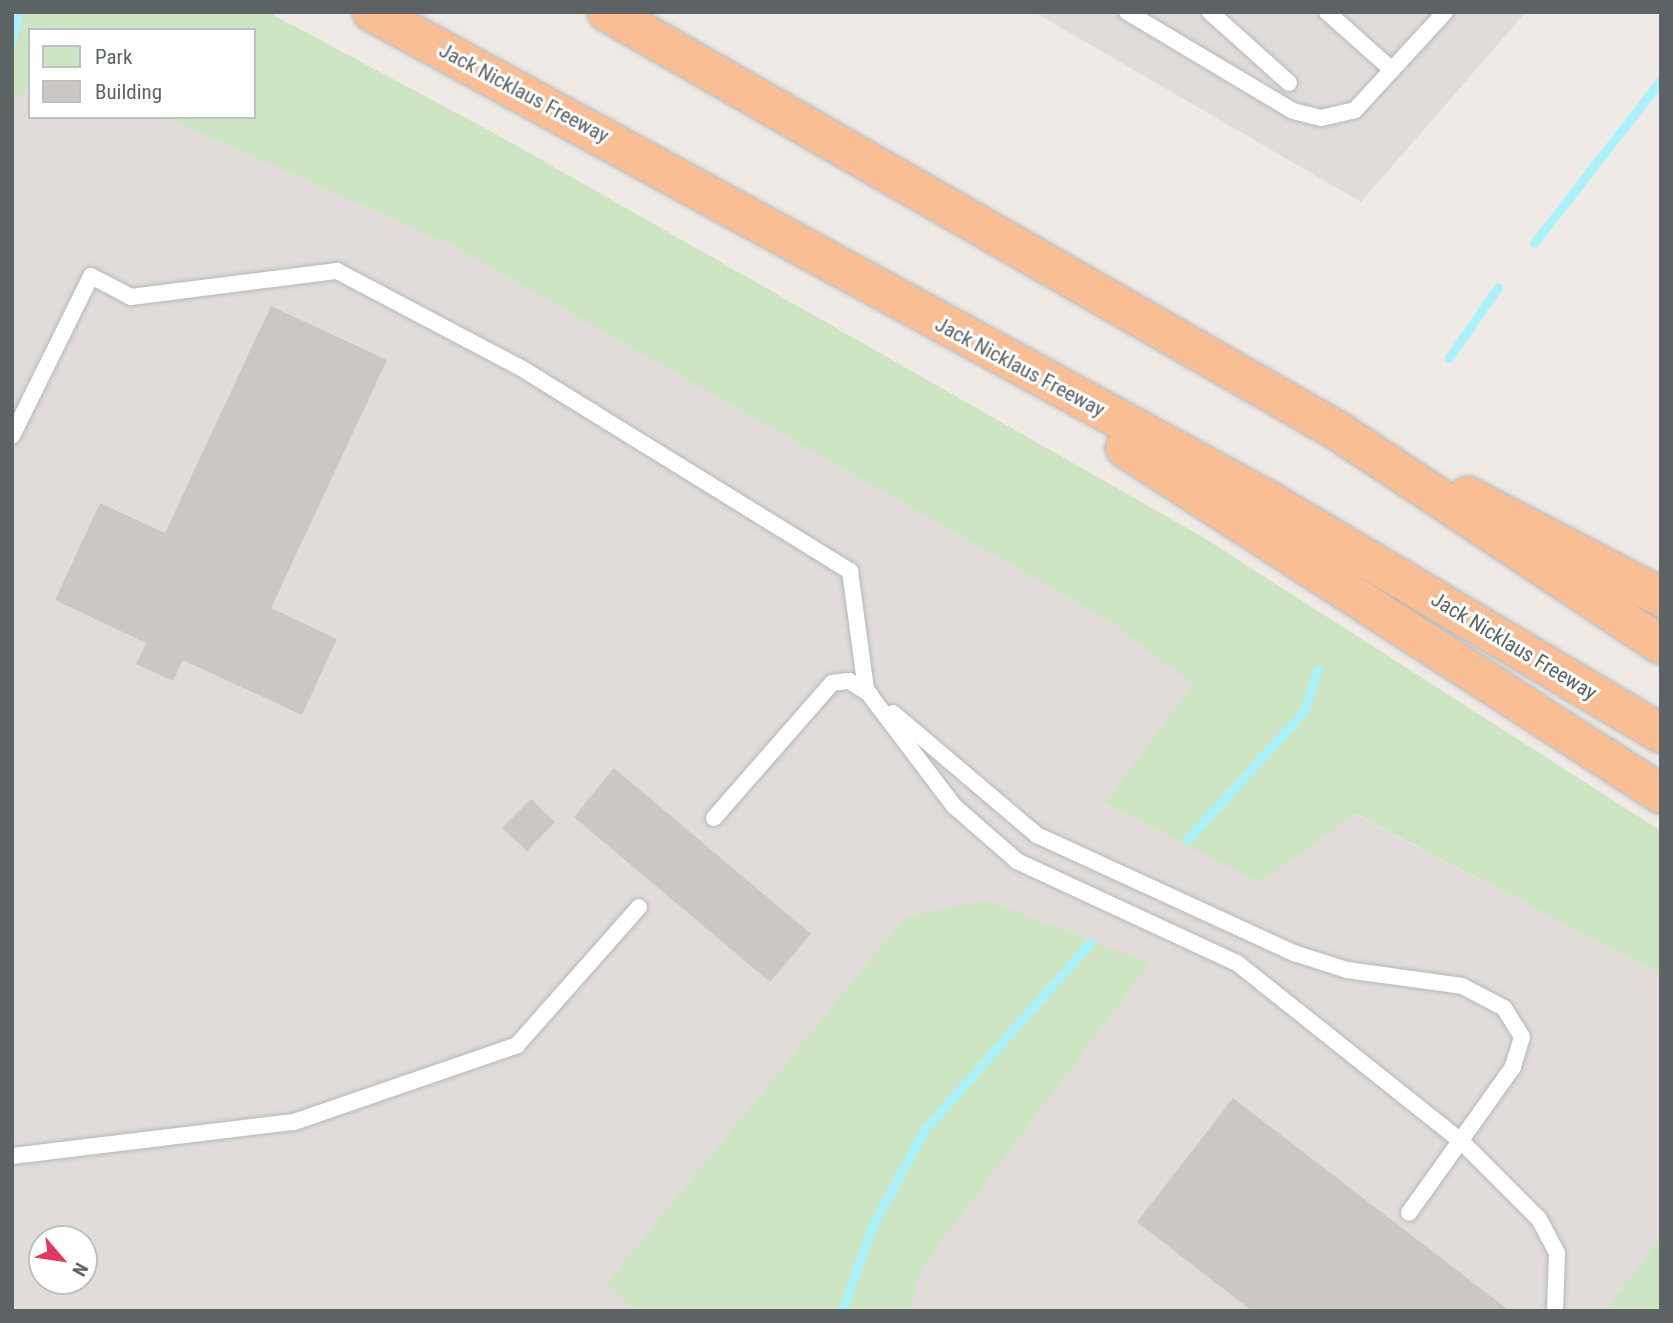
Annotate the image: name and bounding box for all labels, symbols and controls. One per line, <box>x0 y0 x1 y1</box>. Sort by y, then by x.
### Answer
legend <box>28 28 256 119</box>
street label: Jack Nicklaus Freeway <box>435 38 613 148</box>
text: Park <box>95 45 132 69</box>
text: Building <box>95 80 162 104</box>
street label: Jack Nicklaus Freeway <box>931 312 1109 422</box>
street label: Jack Nicklaus Freeway <box>1427 587 1601 705</box>
north arrow <box>28 1225 98 1295</box>
text: N <box>67 1259 93 1280</box>

